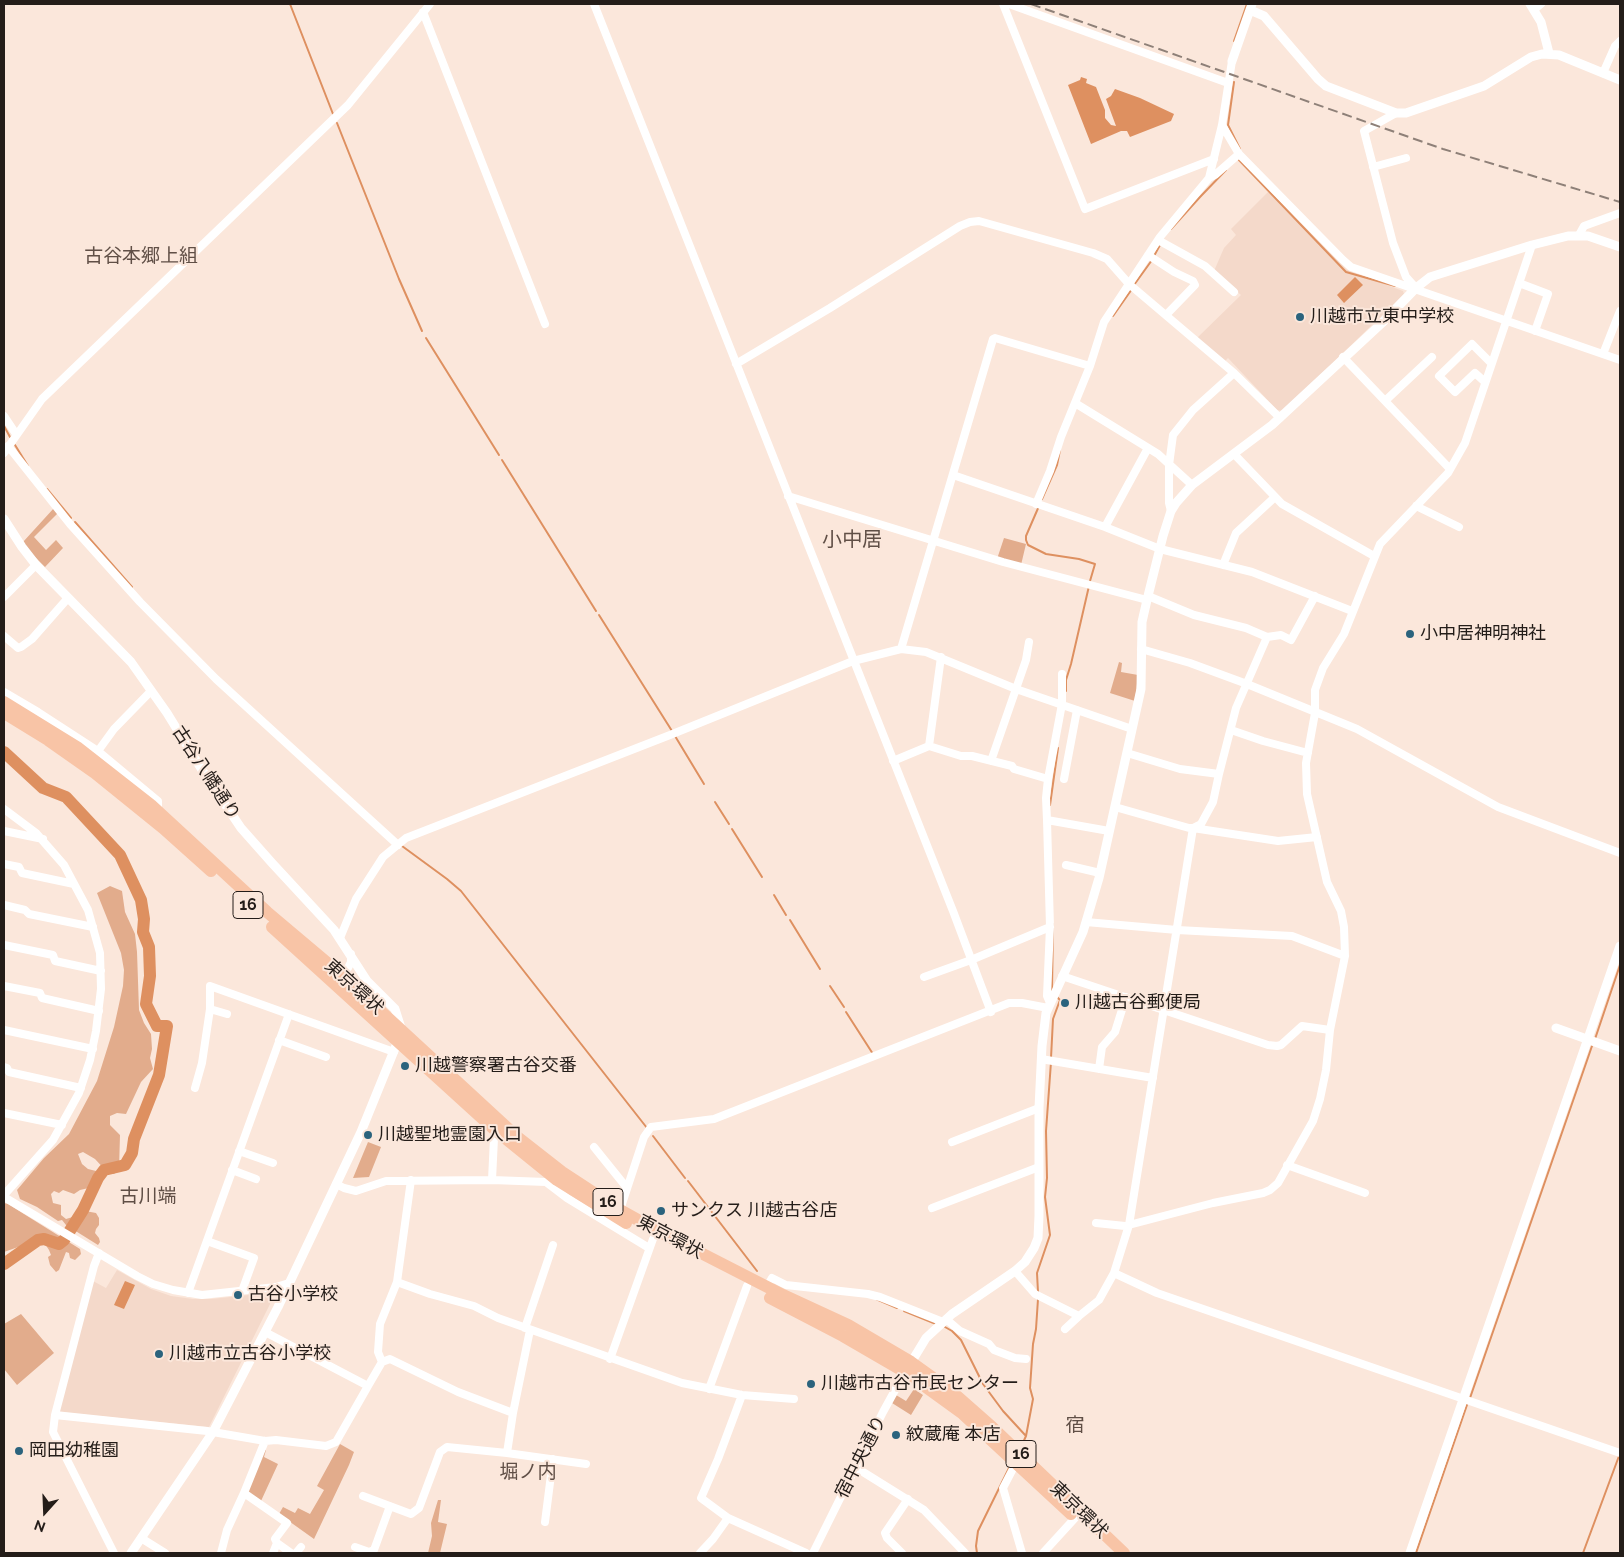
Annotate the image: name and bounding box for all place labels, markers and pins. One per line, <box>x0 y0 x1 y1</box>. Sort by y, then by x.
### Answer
place label: 川越市立東中学校 <box>1310 306 1454 328</box>
marker: 川越市立東中学校 <box>1294 311 1306 323</box>
place label: 小中居神明神社 <box>1420 623 1546 645</box>
marker: 小中居神明神社 <box>1404 628 1416 640</box>
place label: 川越古谷郵便局 <box>1075 992 1201 1014</box>
marker: 川越古谷郵便局 <box>1059 997 1071 1009</box>
place label: 川越警察署古谷交番 <box>415 1055 577 1077</box>
marker: 川越警察署古谷交番 <box>399 1060 411 1072</box>
place label: 川越聖地霊園入口 <box>378 1124 522 1146</box>
marker: 川越聖地霊園入口 <box>362 1129 374 1141</box>
place label: サンクス 川越古谷店 <box>671 1200 838 1222</box>
marker: サンクス 川越古谷店 <box>655 1205 667 1217</box>
place label: 古谷小学校 <box>248 1284 338 1306</box>
marker: 古谷小学校 <box>232 1289 244 1301</box>
place label: 川越市立古谷小学校 <box>169 1343 331 1365</box>
marker: 川越市立古谷小学校 <box>153 1348 165 1360</box>
place label: 川越市古谷市民センター <box>821 1373 1019 1395</box>
marker: 川越市古谷市民センター <box>805 1378 817 1390</box>
place label: 紋蔵庵 本店 <box>906 1424 1001 1446</box>
marker: 紋蔵庵 本店 <box>890 1429 902 1441</box>
place label: 岡田幼稚園 <box>29 1440 119 1462</box>
marker: 岡田幼稚園 <box>13 1445 25 1457</box>

